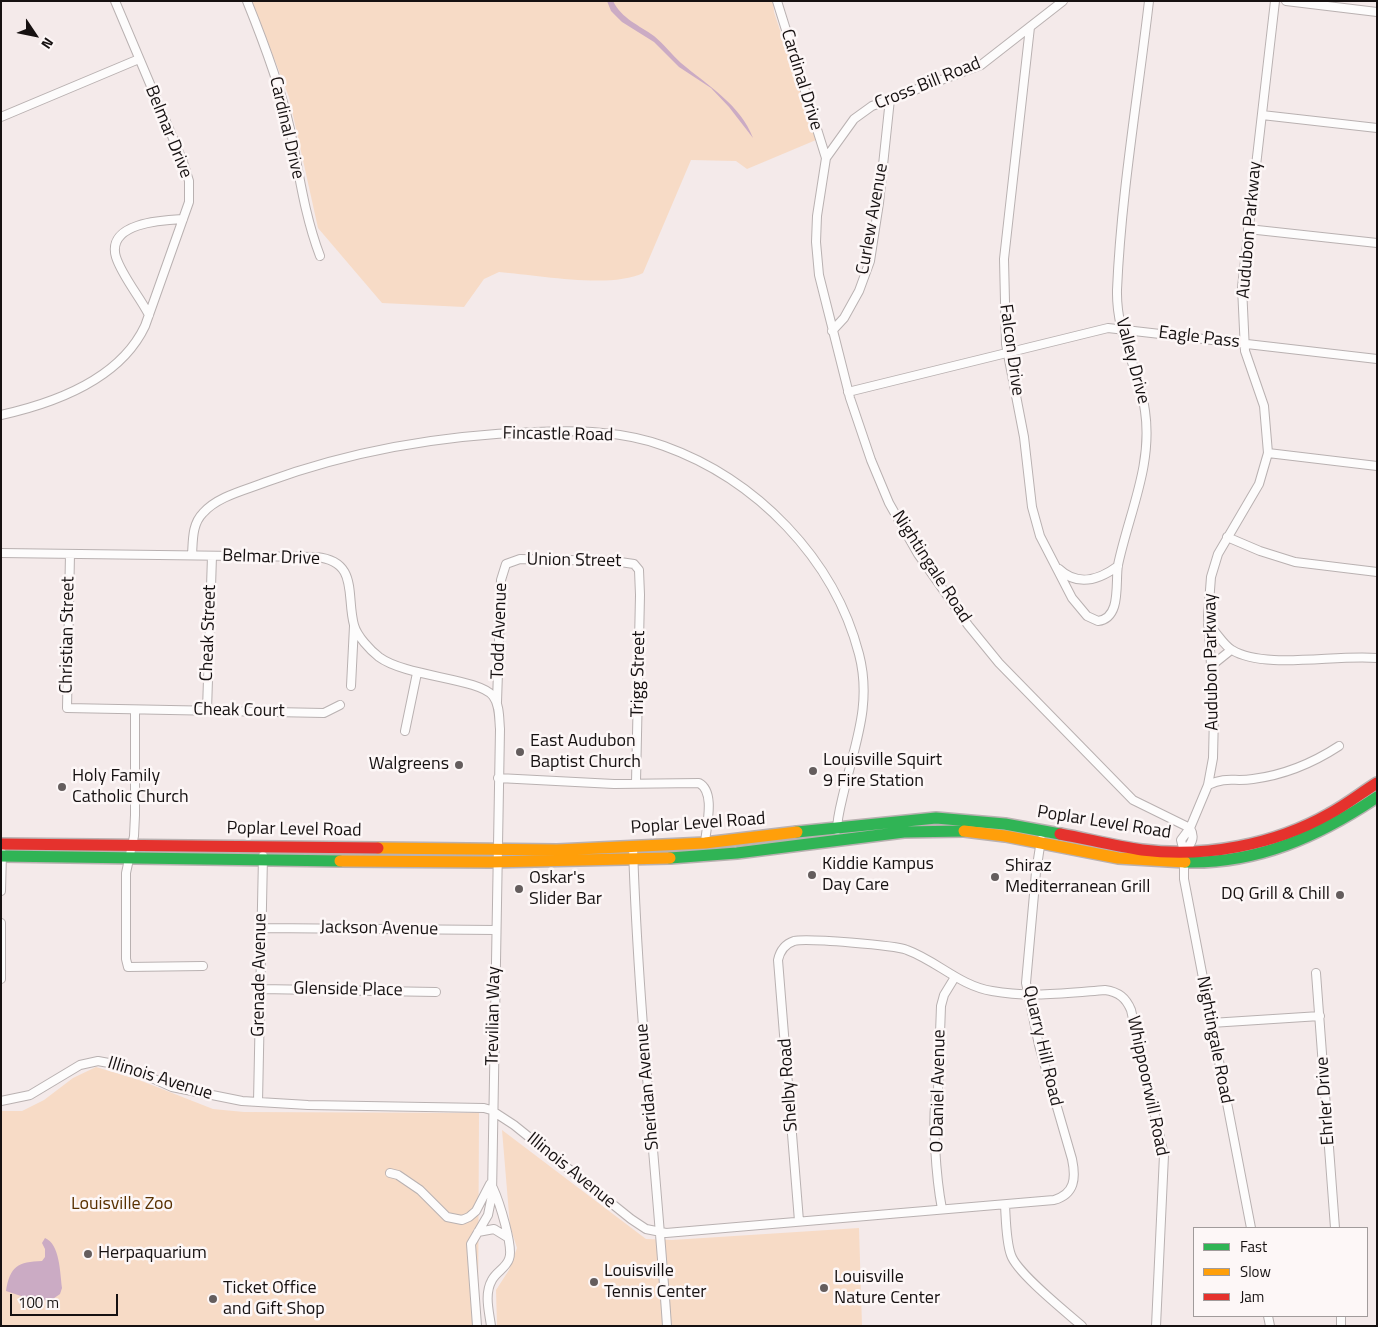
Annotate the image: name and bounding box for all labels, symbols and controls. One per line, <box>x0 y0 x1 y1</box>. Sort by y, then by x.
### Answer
north arrow <box>10 10 60 60</box>
street label: Cardinal Drive <box>775 27 827 133</box>
text: N <box>36 34 59 54</box>
street label: Cross Bill Road <box>872 53 984 115</box>
street label: Cardinal Drive <box>264 75 308 181</box>
street label: Belmar Drive <box>140 83 196 181</box>
street label: Audubon Parkway <box>1233 160 1267 300</box>
street label: Curlew Avenue <box>853 162 893 276</box>
street label: Falcon Drive <box>994 303 1028 397</box>
street label: Valley Drive <box>1110 316 1154 406</box>
street label: Eagle Pass <box>1157 322 1241 354</box>
street label: Fincastle Road <box>502 423 614 447</box>
street label: Nightingale Road <box>887 507 975 627</box>
street label: Belmar Drive <box>222 545 320 571</box>
street label: Union Street <box>526 549 622 573</box>
street label: Christian Street <box>56 576 80 694</box>
street label: Todd Avenue <box>488 582 512 680</box>
street label: Cheak Street <box>197 584 221 682</box>
street label: Audubon Parkway <box>1200 593 1224 731</box>
street label: Trigg Street <box>627 630 651 718</box>
street label: Cheak Court <box>193 699 285 723</box>
place label: East Audubon Baptist Church <box>530 731 641 774</box>
marker: East Audubon Baptist Church <box>514 746 526 758</box>
place label: Louisville Squirt 9 Fire Station <box>823 750 942 792</box>
place label: Walgreens <box>369 754 449 776</box>
marker: Walgreens <box>453 759 465 771</box>
marker: Louisville Squirt 9 Fire Station <box>807 765 819 777</box>
place label: Holy Family Catholic Church <box>72 766 189 809</box>
marker: Holy Family Catholic Church <box>56 781 68 793</box>
street label: Poplar Level Road <box>1036 802 1172 844</box>
street label: Poplar Level Road <box>630 809 766 839</box>
street label: Poplar Level Road <box>226 818 362 842</box>
place label: Kiddie Kampus Day Care <box>822 854 934 896</box>
place label: Shiraz Mediterranean Grill <box>1005 856 1150 899</box>
place label: Oskar's Slider Bar <box>529 868 602 911</box>
marker: Kiddie Kampus Day Care <box>806 869 818 881</box>
marker: Shiraz Mediterranean Grill <box>989 871 1001 883</box>
marker: Oskar's Slider Bar <box>513 883 525 895</box>
place label: DQ Grill & Chill <box>1221 884 1330 906</box>
marker: DQ Grill & Chill <box>1334 889 1346 901</box>
street label: Grenade Avenue <box>248 913 272 1037</box>
street label: Jackson Avenue <box>320 917 438 941</box>
street label: Trevilian Way <box>482 966 506 1066</box>
street label: Nightingale Road <box>1191 974 1237 1106</box>
street label: Glenside Place <box>293 978 403 1002</box>
street label: Quarry Hill Road <box>1018 984 1066 1108</box>
street label: Whippoorwill Road <box>1122 1014 1172 1158</box>
street label: Sheridan Avenue <box>632 1023 664 1151</box>
street label: O Daniel Avenue <box>927 1029 951 1153</box>
street label: Shelby Road <box>775 1038 803 1132</box>
street label: Illinois Avenue <box>105 1053 215 1105</box>
street label: Ehrler Drive <box>1312 1056 1340 1146</box>
street label: Illinois Avenue <box>522 1128 620 1214</box>
park label: Louisville Zoo <box>71 1194 173 1216</box>
legend <box>1193 1227 1368 1317</box>
text: Fast <box>1240 1235 1267 1258</box>
place label: Herpaquarium <box>98 1243 207 1265</box>
marker: Herpaquarium <box>82 1248 94 1260</box>
text: Slow <box>1240 1260 1271 1283</box>
place label: Louisville Tennis Center <box>604 1261 706 1304</box>
place label: Louisville Nature Center <box>834 1267 940 1310</box>
marker: Louisville Tennis Center <box>588 1276 600 1288</box>
place label: Ticket Office and Gift Shop <box>223 1278 325 1320</box>
marker: Louisville Nature Center <box>818 1282 830 1294</box>
scale bar <box>12 1284 120 1316</box>
text: Jam <box>1240 1285 1264 1308</box>
text: 100 m <box>18 1291 59 1314</box>
marker: Ticket Office and Gift Shop <box>207 1293 219 1305</box>

